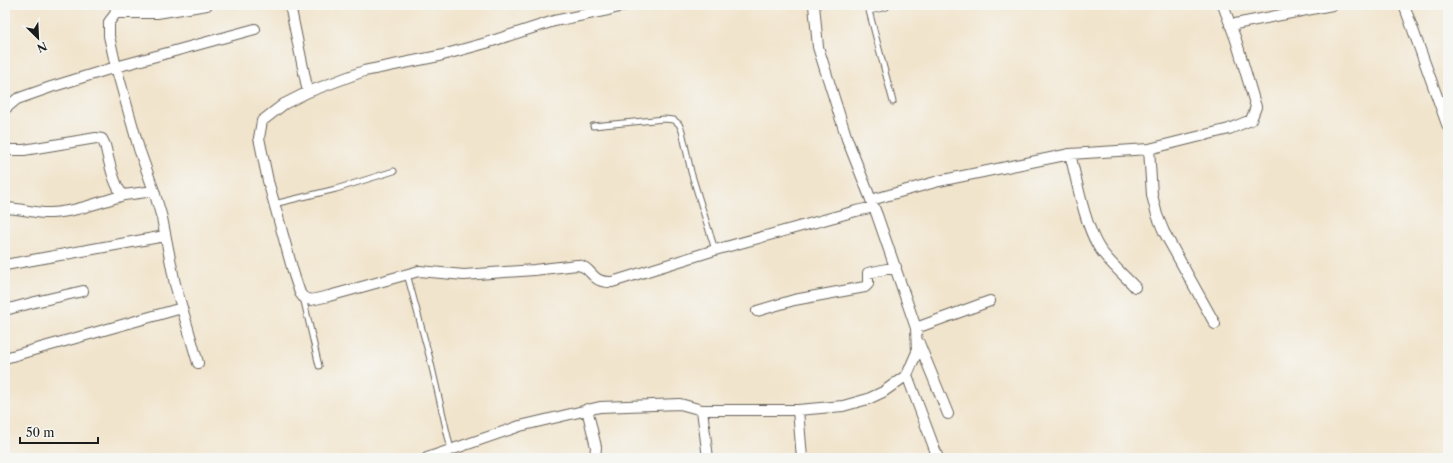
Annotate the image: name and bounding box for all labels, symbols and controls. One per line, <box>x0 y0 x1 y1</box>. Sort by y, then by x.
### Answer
north arrow <box>18 18 58 58</box>
text: N <box>34 39 49 56</box>
scale bar <box>20 419 98 445</box>
text: 50 m <box>26 425 55 440</box>

